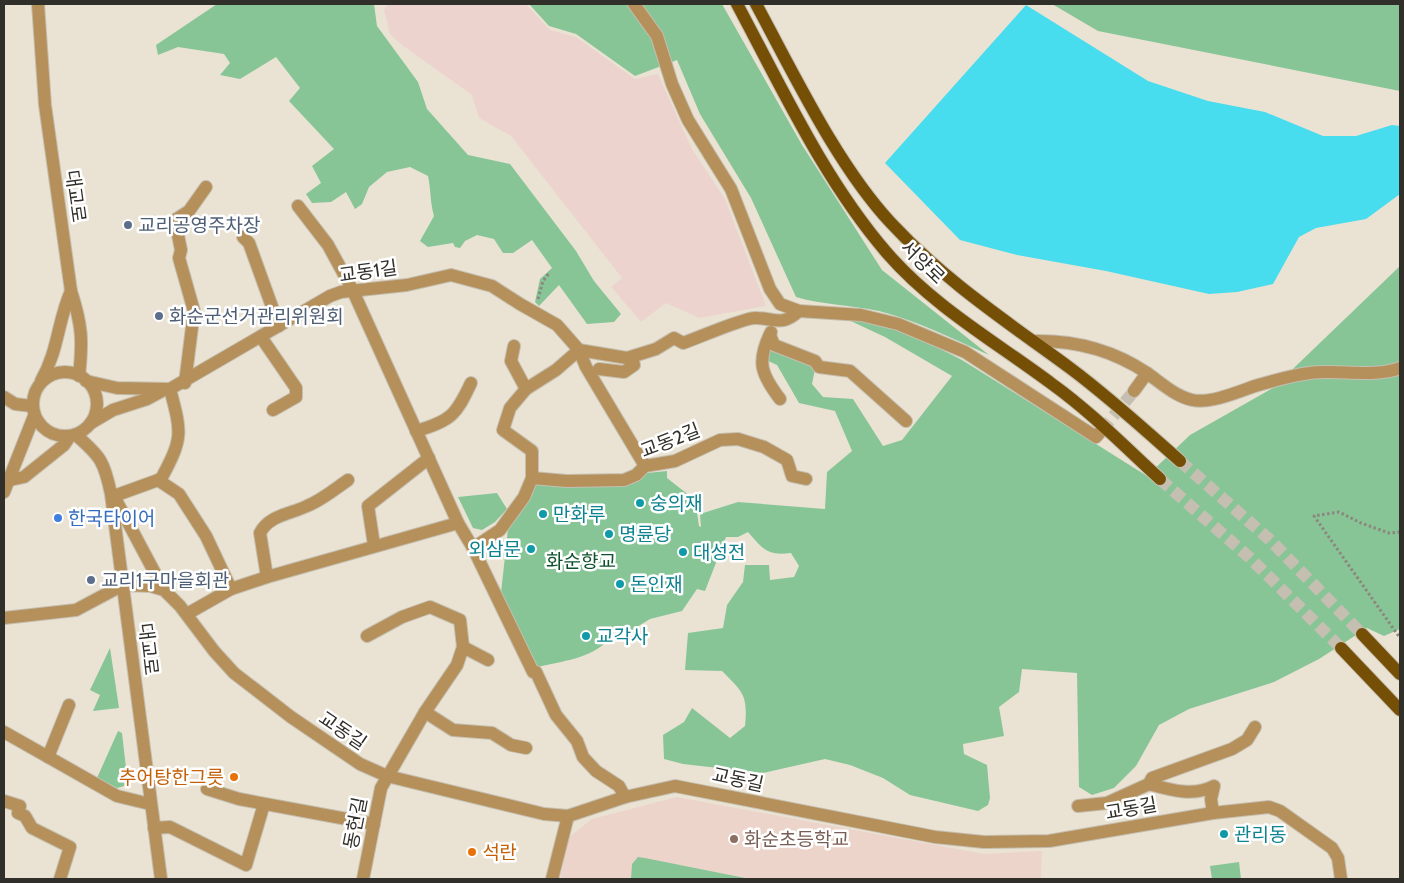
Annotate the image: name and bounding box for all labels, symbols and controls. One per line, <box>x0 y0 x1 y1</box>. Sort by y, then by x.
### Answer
street label: 대교로 <box>60 168 91 224</box>
place label: 교리공영주차장 <box>138 214 260 237</box>
marker: 교리공영주차장 <box>122 219 134 231</box>
street label: 서양로 <box>896 236 950 289</box>
street label: 교동1길 <box>337 256 399 287</box>
place label: 화순군선거관리위원회 <box>169 305 344 328</box>
marker: 화순군선거관리위원회 <box>153 310 165 322</box>
street label: 교동2길 <box>637 419 703 462</box>
place label: 숭의재 <box>650 492 702 515</box>
marker: 숭의재 <box>634 497 646 509</box>
place label: 만화루 <box>553 503 605 526</box>
place label: 한국타이어 <box>68 507 155 530</box>
marker: 만화루 <box>537 508 549 520</box>
marker: 한국타이어 <box>52 512 64 524</box>
place label: 명륜당 <box>619 523 671 546</box>
marker: 명륜당 <box>603 528 615 540</box>
place label: 외삼문 <box>469 538 521 561</box>
place label: 대성전 <box>693 541 745 564</box>
marker: 외삼문 <box>525 543 537 555</box>
marker: 대성전 <box>677 546 689 558</box>
park label: 화순향교 <box>546 550 616 573</box>
place label: 교리1구마을회관 <box>101 569 230 592</box>
place label: 돈인재 <box>630 573 682 596</box>
marker: 교리1구마을회관 <box>85 574 97 586</box>
marker: 돈인재 <box>614 578 626 590</box>
street label: 대교로 <box>134 622 163 676</box>
place label: 교각사 <box>596 625 648 648</box>
marker: 교각사 <box>580 630 592 642</box>
street label: 교동길 <box>315 706 371 755</box>
street label: 교동길 <box>710 763 766 796</box>
place label: 추어탕한그릇 <box>119 766 224 789</box>
marker: 추어탕한그릇 <box>228 771 240 783</box>
street label: 교동길 <box>1103 793 1159 824</box>
street label: 동헌길 <box>339 795 372 851</box>
place label: 관리동 <box>1234 823 1286 846</box>
place label: 화순초등학교 <box>744 828 849 851</box>
marker: 관리동 <box>1218 828 1230 840</box>
marker: 화순초등학교 <box>728 833 740 845</box>
place label: 석란 <box>482 841 517 864</box>
marker: 석란 <box>466 846 478 858</box>

